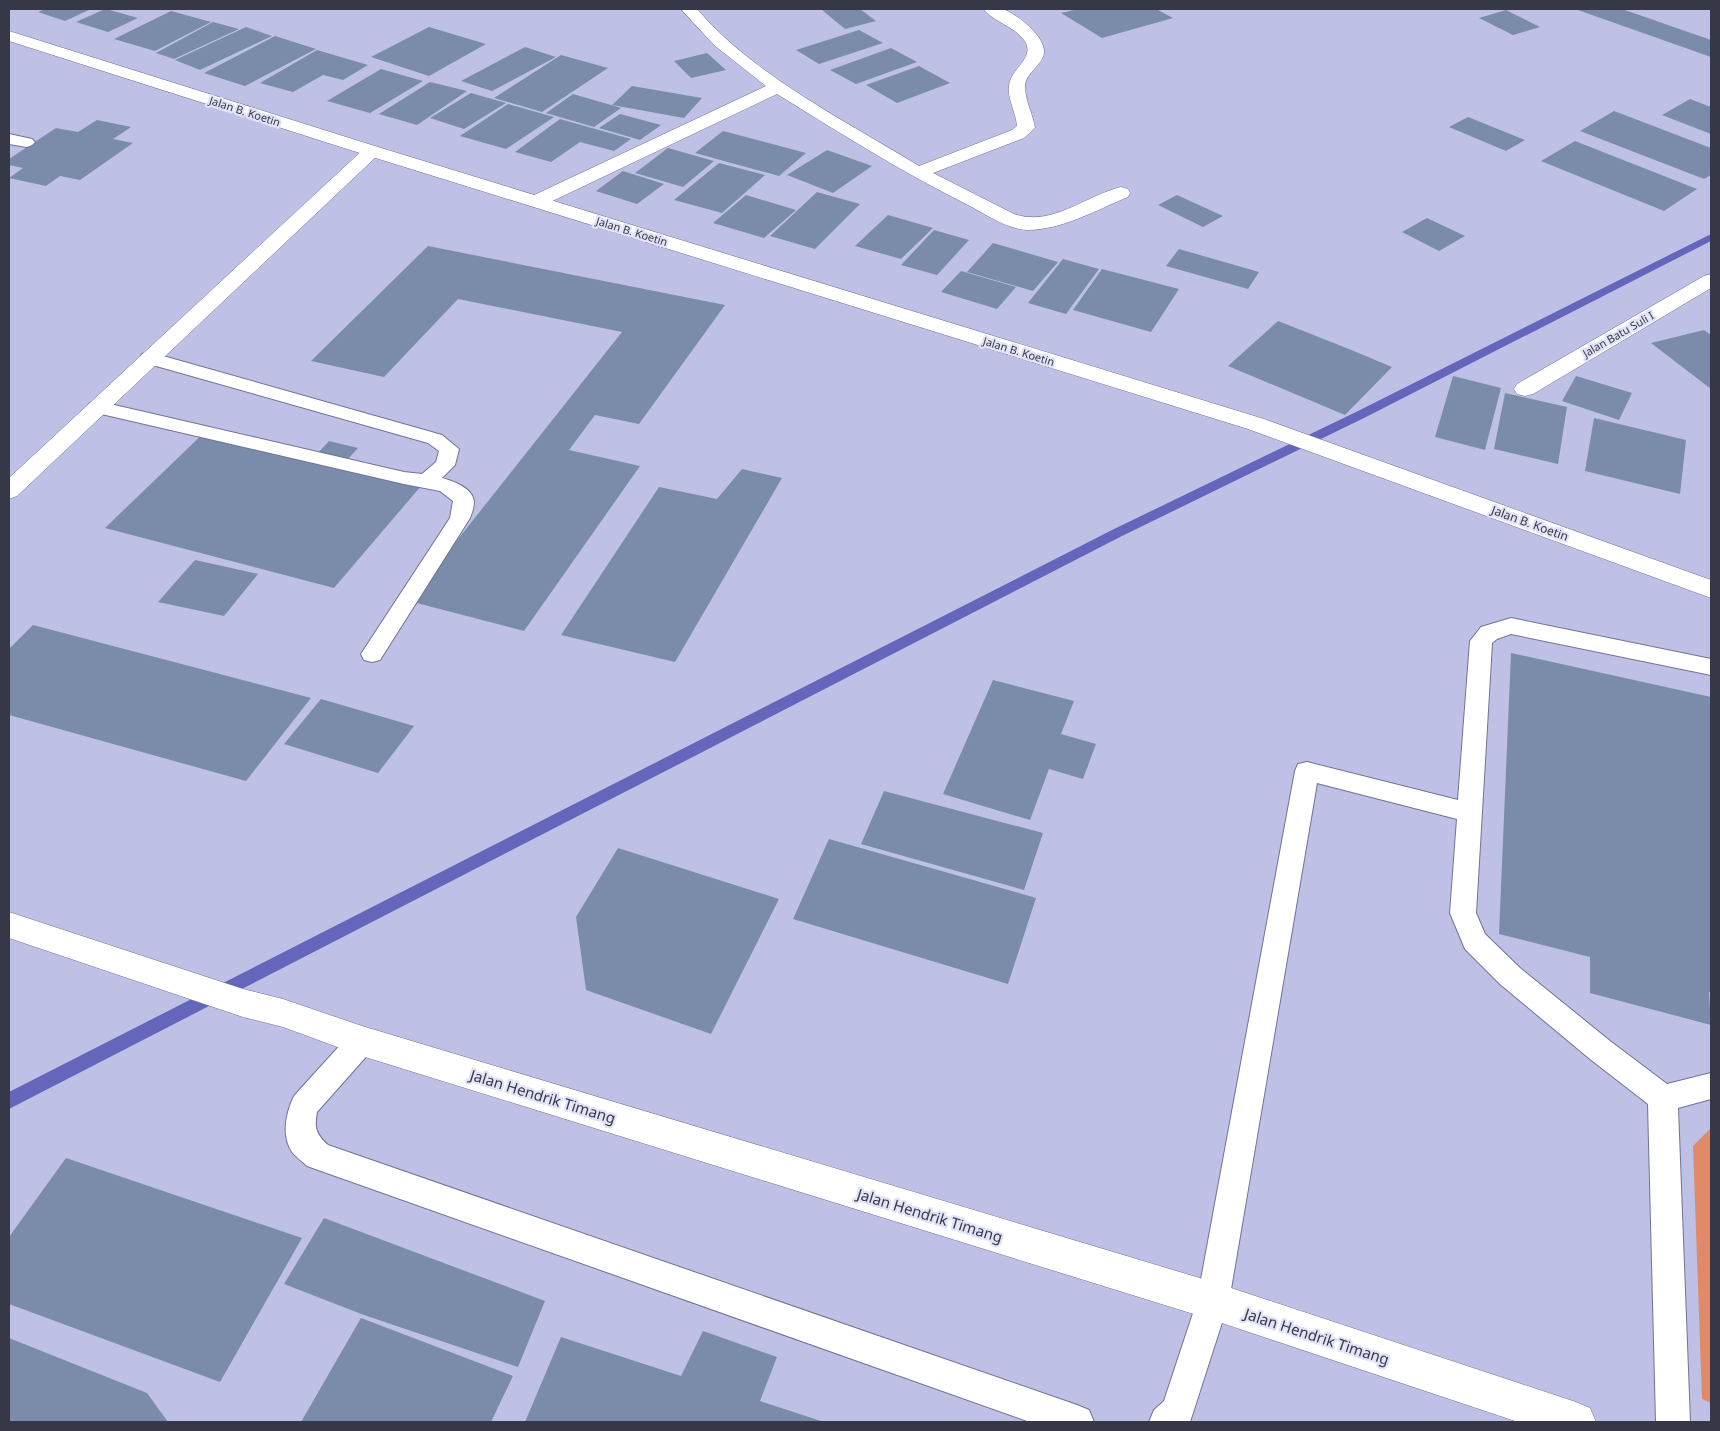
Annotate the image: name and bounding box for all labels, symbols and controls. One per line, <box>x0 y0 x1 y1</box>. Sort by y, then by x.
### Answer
street label: Jalan B. Koetin <box>207 92 282 130</box>
street label: Jalan B. Koetin <box>593 213 670 249</box>
street label: Jalan Batu Suli I <box>1579 307 1657 361</box>
street label: Jalan B. Koetin <box>980 333 1057 369</box>
street label: Jalan B. Koetin <box>1488 501 1571 545</box>
street label: Jalan Hendrik Timang <box>466 1064 618 1128</box>
street label: Jalan Hendrik Timang <box>853 1183 1005 1247</box>
street label: Jalan Hendrik Timang <box>1240 1303 1392 1369</box>

